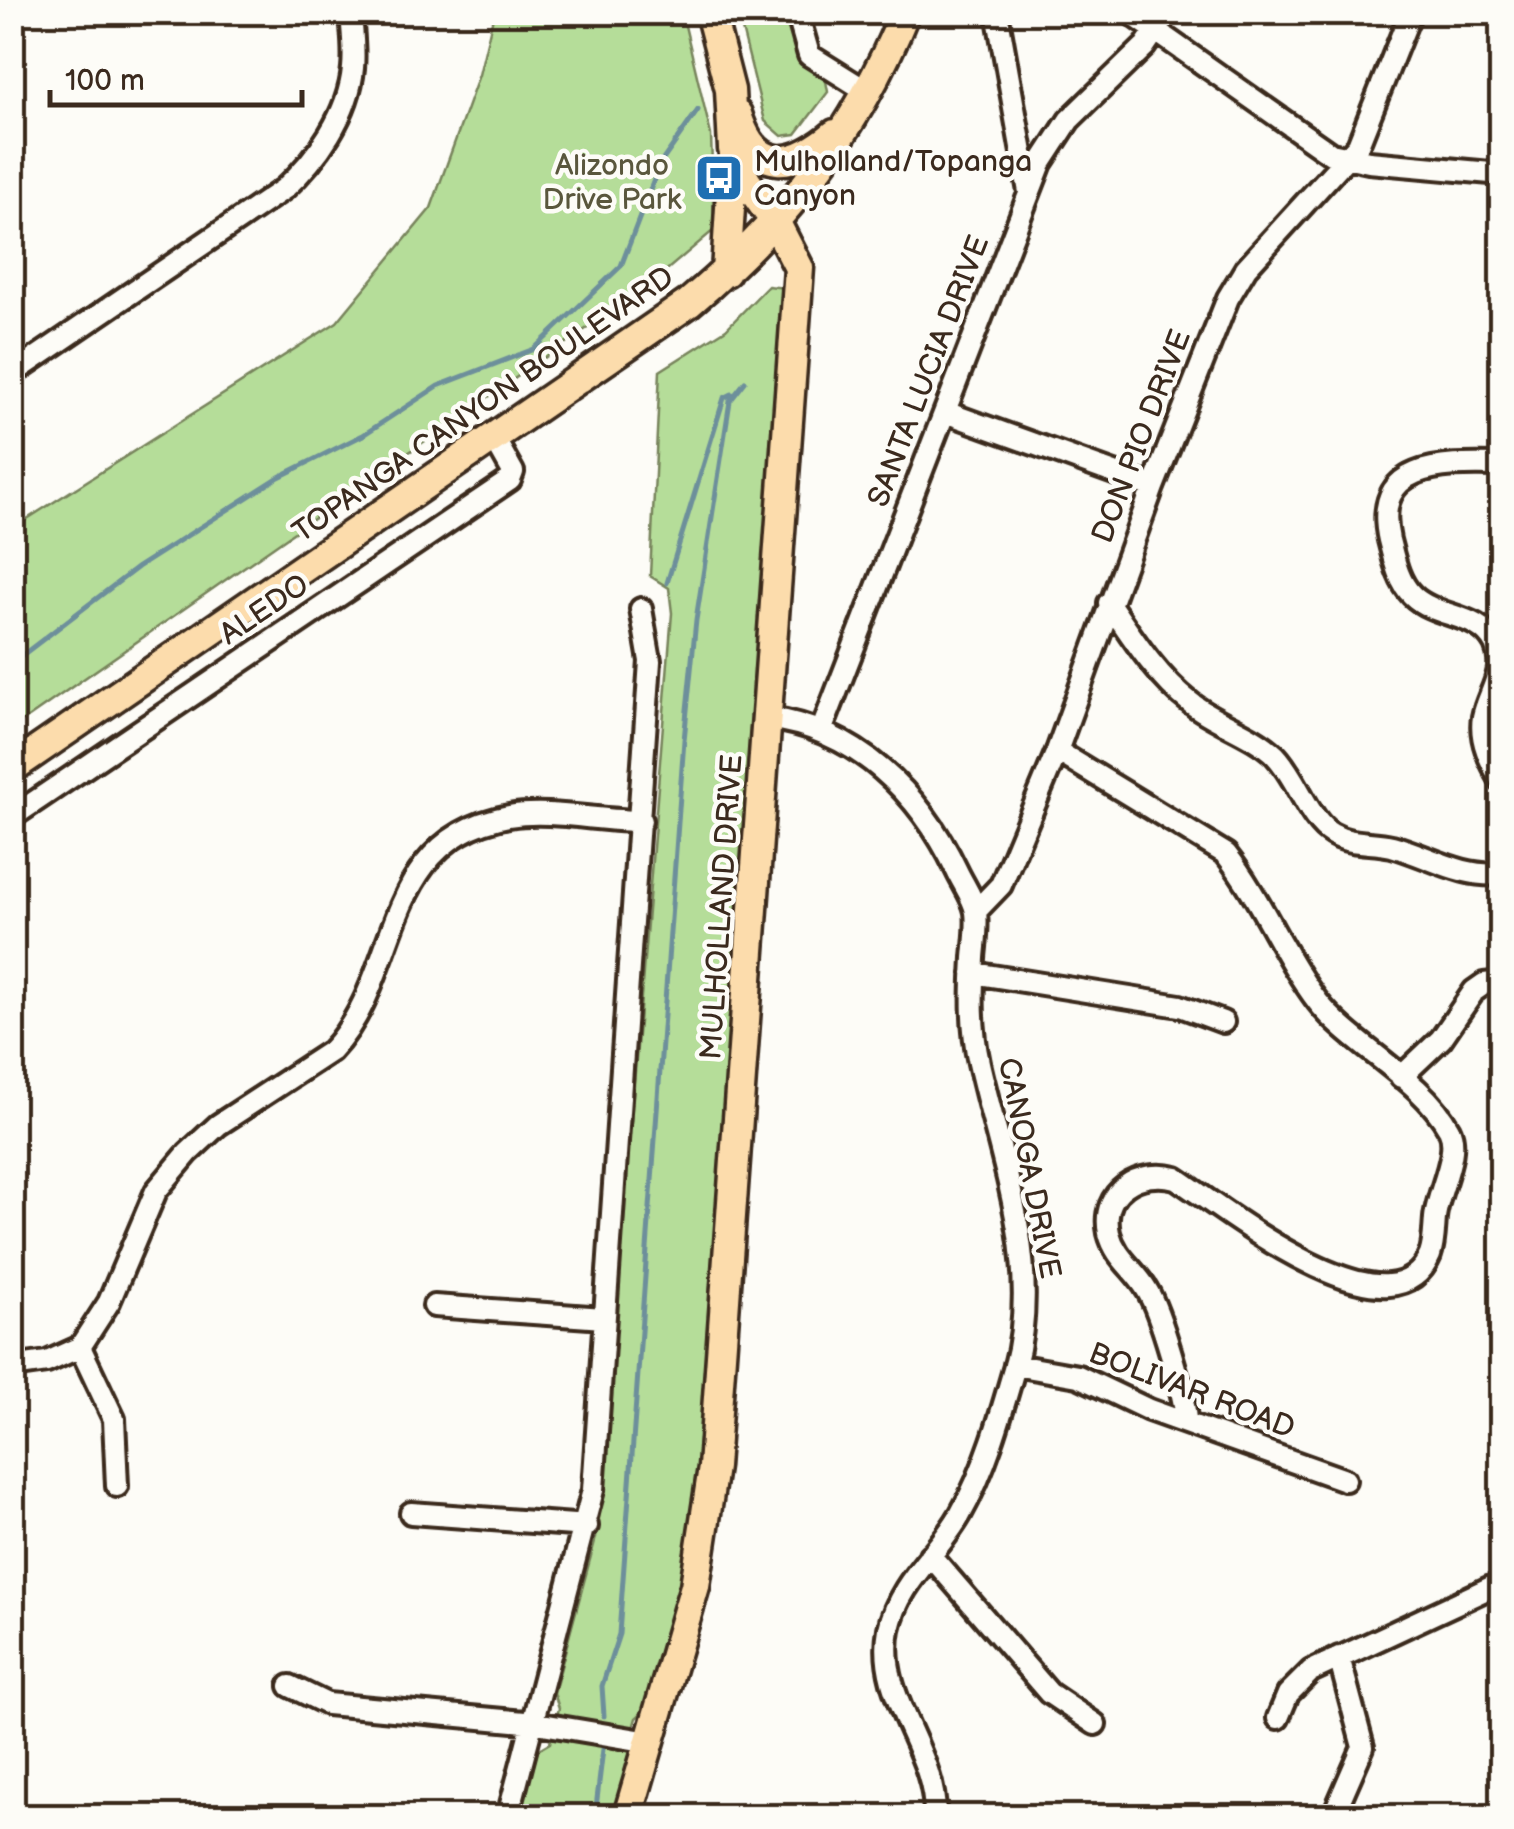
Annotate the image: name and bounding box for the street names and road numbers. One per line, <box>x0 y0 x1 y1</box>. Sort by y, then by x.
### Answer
street label: SANTA LUCIA DRIVE <box>861 231 997 512</box>
street label: TOPANGA CANYON BOULEVARD <box>286 259 681 551</box>
street label: DON PIO DRIVE <box>1085 325 1199 548</box>
street label: ALEDO <box>213 567 316 653</box>
street label: MULHOLLAND DRIVE <box>693 753 751 1061</box>
street label: CANOGA DRIVE <box>990 1055 1068 1282</box>
street label: BOLIVAR ROAD <box>1084 1335 1300 1447</box>

